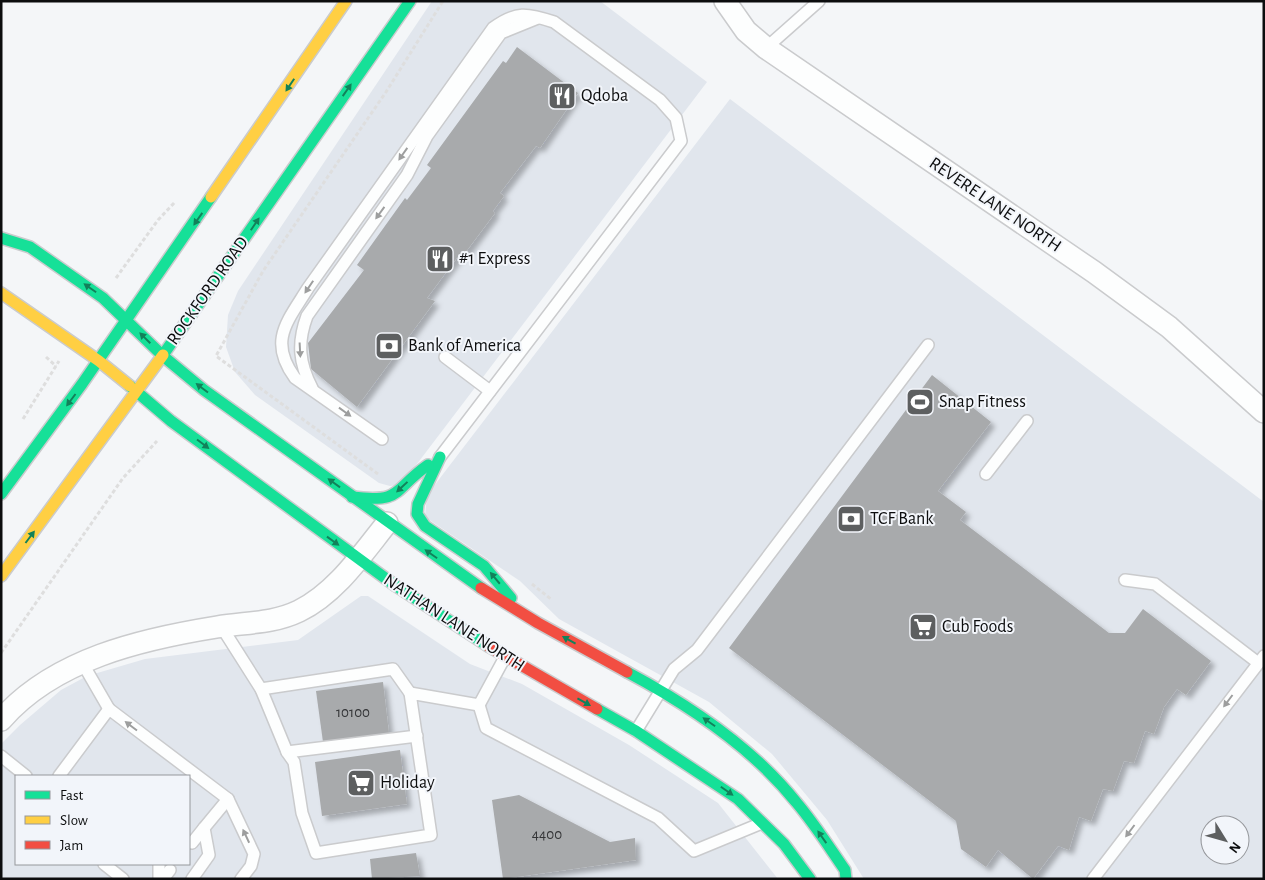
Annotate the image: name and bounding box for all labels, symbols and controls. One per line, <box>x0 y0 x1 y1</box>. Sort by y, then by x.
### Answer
one-way arrow <box>285 78 294 92</box>
restaurant icon: Qdoba <box>547 81 577 111</box>
one-way arrow <box>342 83 352 97</box>
place label: Qdoba <box>581 87 628 105</box>
one-way arrow <box>398 148 408 161</box>
street label: REVERE LANE NORTH <box>926 154 1064 256</box>
one-way arrow <box>375 206 385 220</box>
one-way arrow <box>193 212 203 226</box>
one-way arrow <box>250 217 260 230</box>
street label: ROCKFORD ROAD <box>164 234 252 348</box>
restaurant icon: #1 Express <box>425 244 455 274</box>
place label: #1 Express <box>459 250 530 268</box>
one-way arrow <box>304 280 314 294</box>
one-way arrow <box>83 283 96 293</box>
bank icon: Bank of America <box>374 331 404 361</box>
one-way arrow <box>139 332 151 344</box>
place label: Bank of America <box>408 337 521 355</box>
one-way arrow <box>297 343 305 359</box>
one-way arrow <box>195 383 209 393</box>
sports icon: Snap Fitness <box>905 387 935 417</box>
one-way arrow <box>65 393 76 406</box>
place label: Snap Fitness <box>939 393 1026 411</box>
one-way arrow <box>338 407 352 417</box>
one-way arrow <box>196 439 209 450</box>
one-way arrow <box>328 478 341 489</box>
one-way arrow <box>396 482 408 493</box>
bank icon: TCF Bank <box>836 504 866 534</box>
place label: TCF Bank <box>870 510 934 528</box>
one-way arrow <box>25 531 36 544</box>
one-way arrow <box>326 536 339 547</box>
one-way arrow <box>424 549 438 559</box>
street label: NATHAN LANE NORTH <box>380 571 528 675</box>
one-way arrow <box>489 572 500 585</box>
supermarket icon: Cub Foods <box>908 612 938 642</box>
place label: Cub Foods <box>942 618 1013 636</box>
one-way arrow <box>562 636 575 645</box>
one-way arrow <box>1223 694 1233 708</box>
one-way arrow <box>577 697 590 706</box>
house number: 10100 <box>336 705 370 720</box>
one-way arrow <box>702 717 715 727</box>
one-way arrow <box>125 720 138 731</box>
supermarket icon: Holiday <box>346 768 376 798</box>
place label: Holiday <box>380 774 435 792</box>
legend <box>15 775 190 865</box>
one-way arrow <box>720 786 734 796</box>
text: Fast <box>60 788 84 803</box>
text: Slow <box>60 813 88 828</box>
north arrow <box>1200 815 1250 865</box>
one-way arrow <box>1124 824 1135 837</box>
house number: 4400 <box>532 827 562 842</box>
one-way arrow <box>241 829 249 843</box>
one-way arrow <box>817 830 827 844</box>
text: Jam <box>60 838 83 853</box>
text: N <box>1226 839 1243 855</box>

